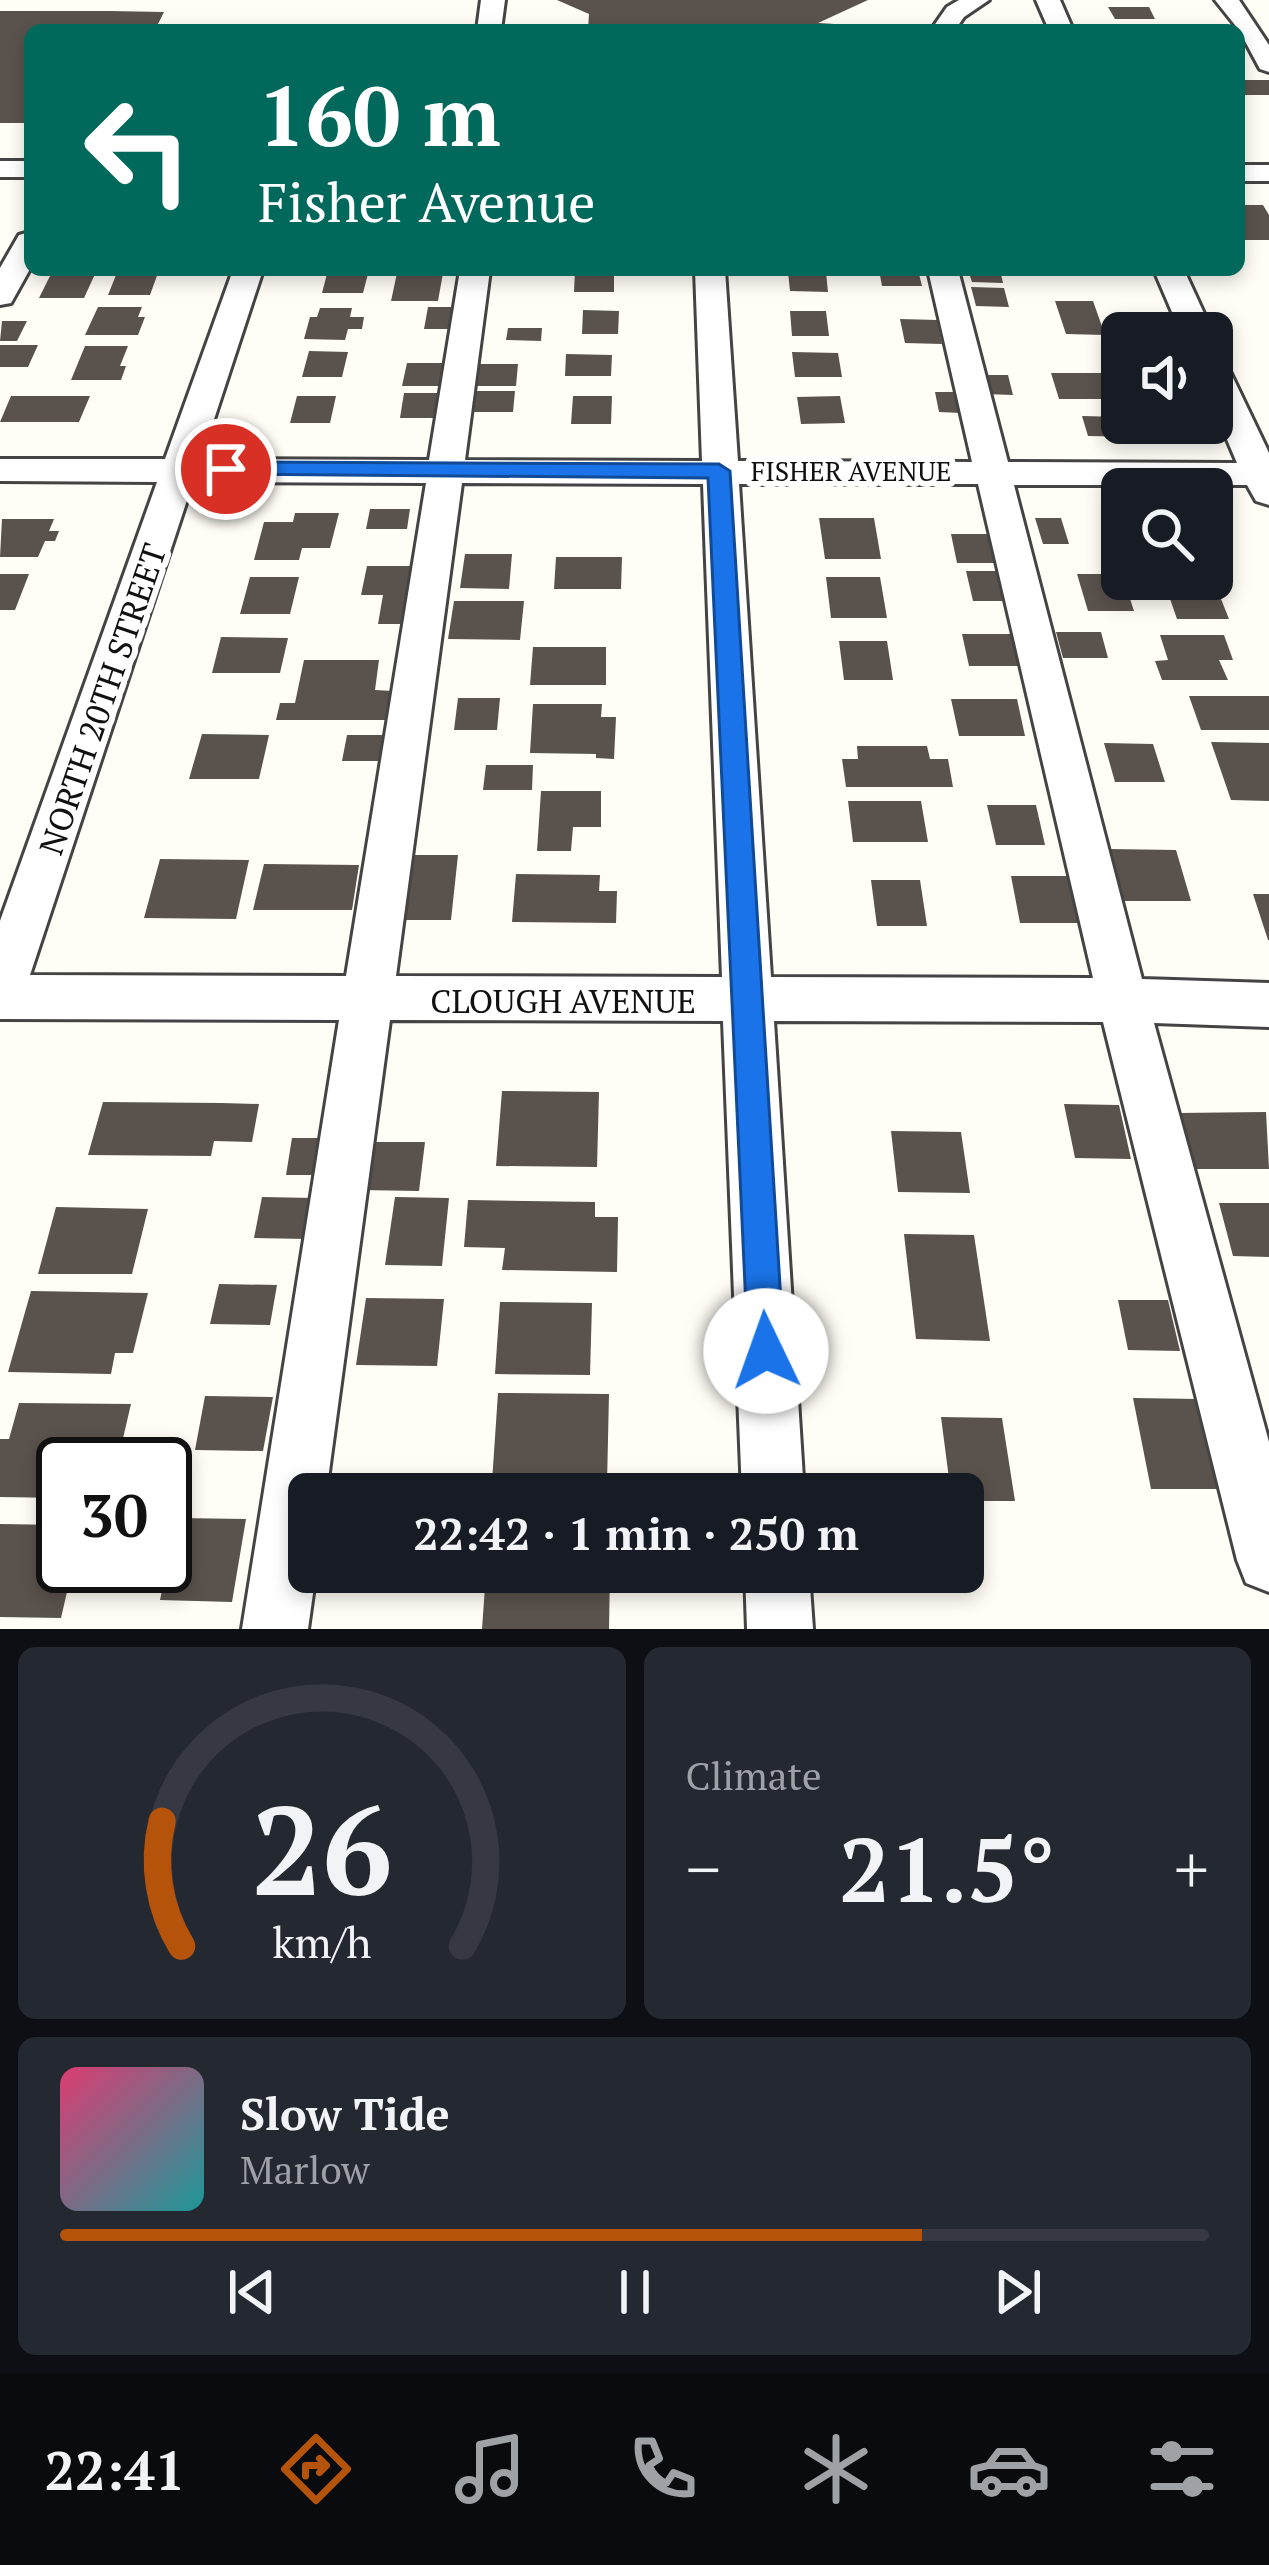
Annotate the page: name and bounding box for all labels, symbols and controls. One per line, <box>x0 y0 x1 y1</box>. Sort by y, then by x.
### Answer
text: 160 m <box>258 59 501 170</box>
icon: left <box>60 72 216 228</box>
text: Fisher Avenue <box>258 166 596 237</box>
map controls <box>1101 312 1233 600</box>
button: sound <box>1101 312 1233 444</box>
pin <box>175 418 277 520</box>
icon: arrive <box>193 436 259 502</box>
street label: FISHER AVENUE <box>751 453 951 489</box>
button: search <box>1101 468 1233 600</box>
street label: NORTH 20TH STREET <box>29 538 175 860</box>
street label: CLOUGH AVENUE <box>430 979 696 1022</box>
position arrow <box>703 1288 829 1414</box>
speed limit sign: 30 <box>36 1437 192 1593</box>
text: 22:42 · 1 min · 250 m <box>413 1503 859 1563</box>
text: Climate <box>686 1749 822 1801</box>
text: 26 <box>251 1765 392 1931</box>
text: 21.5° <box>839 1808 1055 1928</box>
text: − <box>686 1824 721 1912</box>
text: + <box>1174 1824 1209 1912</box>
text: km/h <box>272 1913 371 1970</box>
text: Slow Tide <box>240 2083 450 2143</box>
text: Marlow <box>240 2143 370 2195</box>
icon: previous <box>219 2259 285 2325</box>
icon: pause <box>602 2259 668 2325</box>
icon: next <box>985 2259 1051 2325</box>
icon: directions <box>274 2427 358 2511</box>
icon: music <box>448 2427 532 2511</box>
icon: phone <box>621 2427 705 2511</box>
icon: climate <box>794 2427 878 2511</box>
icon: car <box>967 2427 1051 2511</box>
icon: filters <box>1140 2427 1224 2511</box>
text: 22:41 <box>45 2434 185 2505</box>

